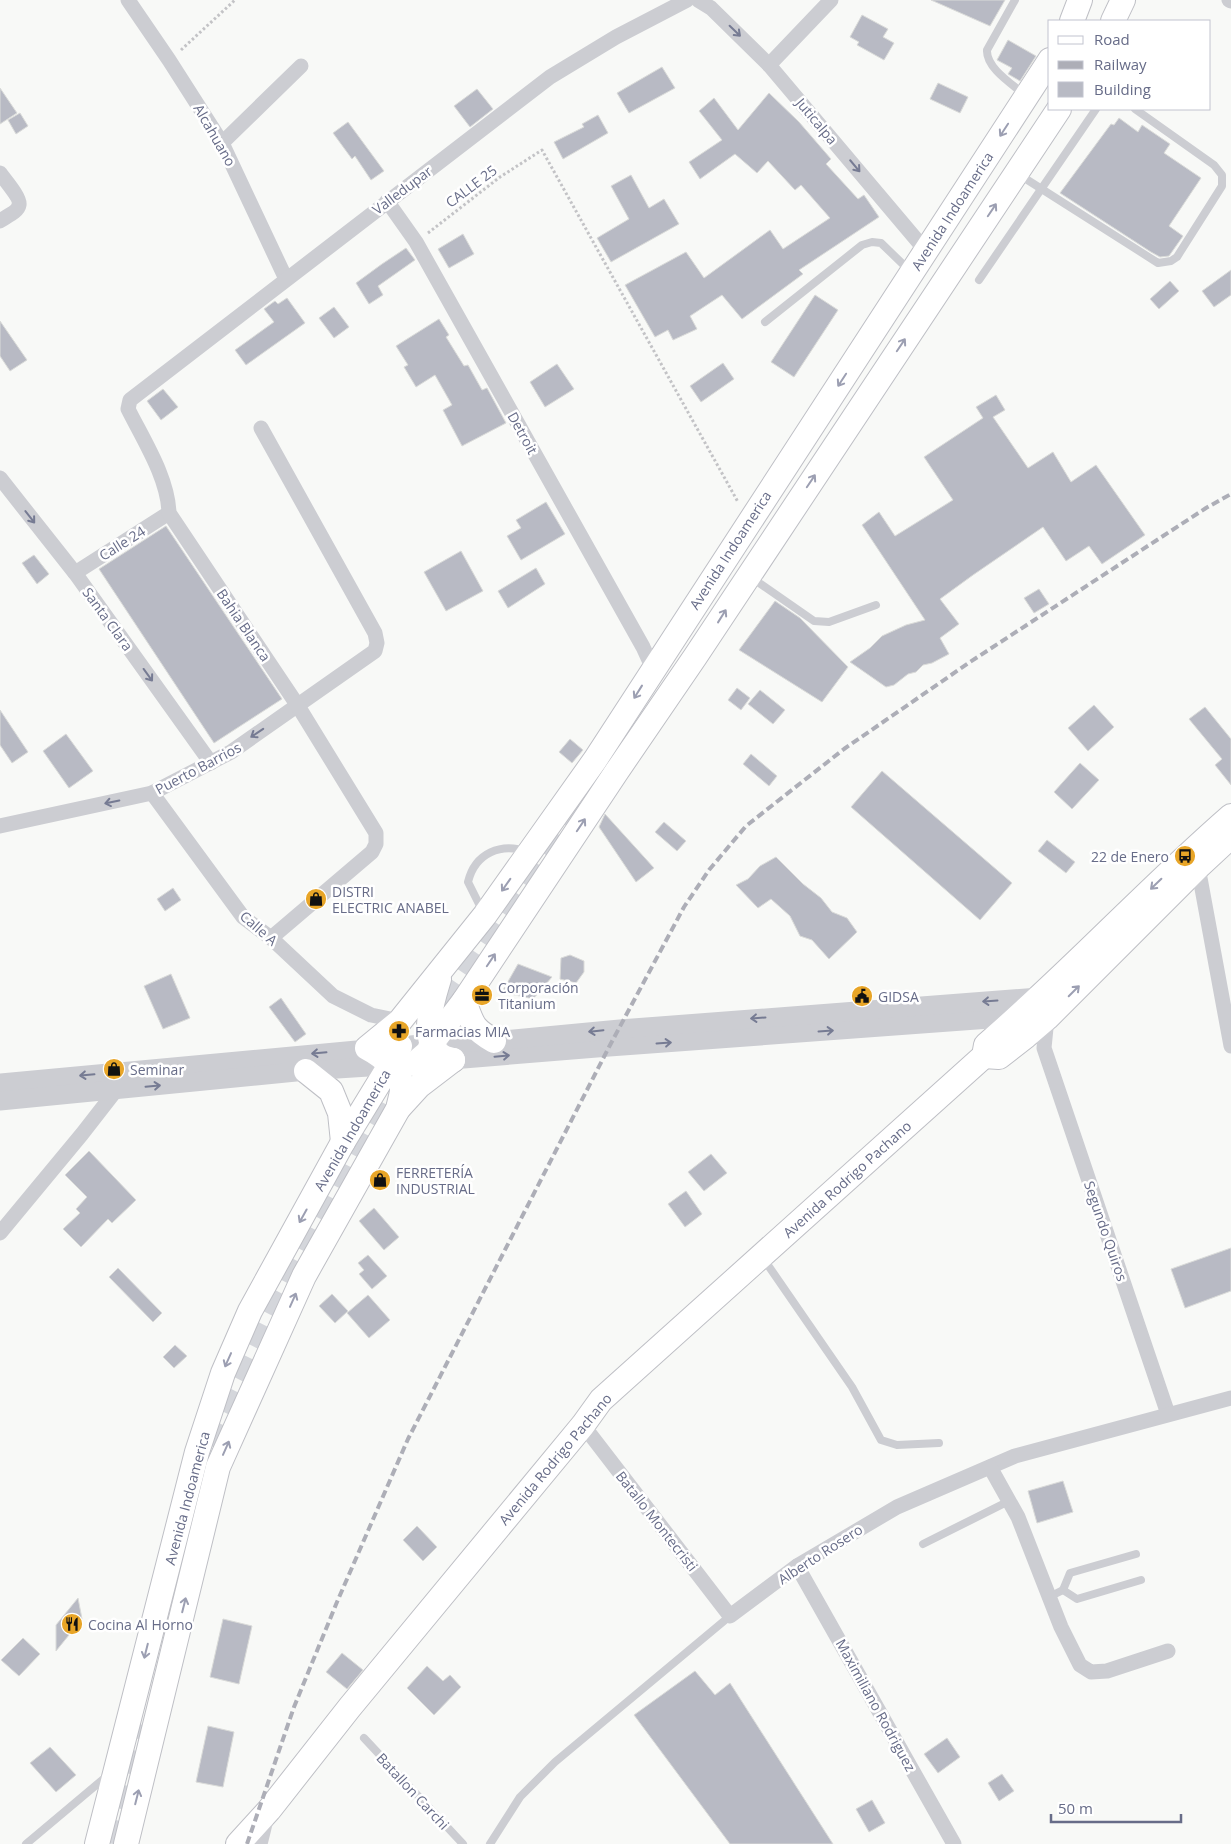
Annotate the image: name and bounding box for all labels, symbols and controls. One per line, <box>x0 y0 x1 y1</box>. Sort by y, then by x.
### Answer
legend <box>1048 20 1211 110</box>
one-way arrow <box>729 25 741 38</box>
text: Road <box>1094 29 1130 49</box>
text: Railway <box>1094 54 1147 74</box>
text: Building <box>1094 79 1151 99</box>
street label: Juticalpa <box>791 92 842 148</box>
street label: Alcahuano <box>190 100 240 170</box>
one-way arrow <box>999 123 1009 137</box>
street label: Avenida Indoamerica <box>907 148 997 274</box>
one-way arrow <box>849 159 860 172</box>
street label: CALLE 25 <box>441 160 501 212</box>
street label: Valledupar <box>368 161 436 219</box>
one-way arrow <box>986 203 997 217</box>
one-way arrow <box>897 339 907 353</box>
one-way arrow <box>836 373 847 387</box>
street label: Detroit <box>504 408 542 458</box>
one-way arrow <box>807 474 817 488</box>
street label: Avenida Indoamerica <box>685 487 775 613</box>
one-way arrow <box>25 510 36 523</box>
street label: Calle 24 <box>95 521 149 565</box>
street label: Santa Clara <box>79 583 137 655</box>
street label: Bahia Blanca <box>213 585 275 665</box>
one-way arrow <box>716 609 727 623</box>
one-way arrow <box>143 668 153 682</box>
one-way arrow <box>633 685 643 699</box>
one-way arrow <box>251 729 265 739</box>
street label: Puerto Barrios <box>152 737 244 799</box>
one-way arrow <box>104 798 120 807</box>
one-way arrow <box>576 818 586 832</box>
bus stop icon: 22 de Enero <box>1173 844 1197 868</box>
place label: 22 de Enero <box>1091 847 1169 866</box>
one-way arrow <box>501 878 511 892</box>
one-way arrow <box>1150 878 1162 890</box>
place label: DISTRI ELECTRIC ANABEL <box>332 882 449 917</box>
shop icon: DISTRI ELECTRIC ANABEL <box>304 887 328 911</box>
street label: Calle A <box>236 906 282 950</box>
one-way arrow <box>486 954 496 968</box>
place label: Corporación Titanium <box>498 978 579 1013</box>
office icon: Corporación Titanium <box>470 983 494 1007</box>
public building icon: GIDSA <box>850 984 874 1008</box>
one-way arrow <box>1068 985 1081 997</box>
place label: GIDSA <box>878 987 919 1006</box>
one-way arrow <box>982 996 998 1006</box>
one-way arrow <box>751 1014 767 1023</box>
pharmacy icon: Farmacias MIA <box>387 1019 411 1043</box>
place label: Farmacias MIA <box>415 1022 510 1041</box>
one-way arrow <box>589 1026 605 1036</box>
one-way arrow <box>818 1026 834 1036</box>
one-way arrow <box>656 1038 672 1047</box>
one-way arrow <box>311 1048 327 1058</box>
one-way arrow <box>494 1051 510 1061</box>
shop icon: Seminar <box>102 1057 126 1081</box>
place label: Seminar <box>130 1060 184 1079</box>
street label: Avenida Indoamerica <box>309 1066 395 1194</box>
one-way arrow <box>80 1070 96 1080</box>
one-way arrow <box>145 1081 161 1091</box>
street label: Avenida Rodrigo Pachano <box>779 1116 915 1242</box>
place label: FERRETERÍA INDUSTRIAL <box>396 1163 475 1198</box>
shop icon: FERRETERÍA INDUSTRIAL <box>368 1168 392 1192</box>
street label: Segundo Quiros <box>1080 1178 1132 1284</box>
one-way arrow <box>297 1208 307 1222</box>
one-way arrow <box>289 1293 299 1308</box>
one-way arrow <box>223 1352 233 1367</box>
street label: Avenida Rodrigo Pachano <box>494 1389 616 1529</box>
street label: Avenida Indoamerica <box>160 1429 214 1567</box>
one-way arrow <box>222 1441 232 1456</box>
street label: Batallo Montecristi <box>612 1467 702 1575</box>
street label: Alberto Rosero <box>774 1520 866 1588</box>
one-way arrow <box>180 1597 189 1613</box>
restaurant icon: Cocina Al Horno <box>60 1612 84 1636</box>
place label: Cocina Al Horno <box>88 1615 193 1634</box>
street label: Maximiliano Rodriguez <box>832 1635 921 1775</box>
one-way arrow <box>141 1642 151 1658</box>
street label: Batallon Carchi <box>372 1749 454 1833</box>
one-way arrow <box>133 1789 142 1805</box>
scale bar <box>1051 1792 1181 1824</box>
text: 50 m <box>1058 1798 1093 1818</box>

